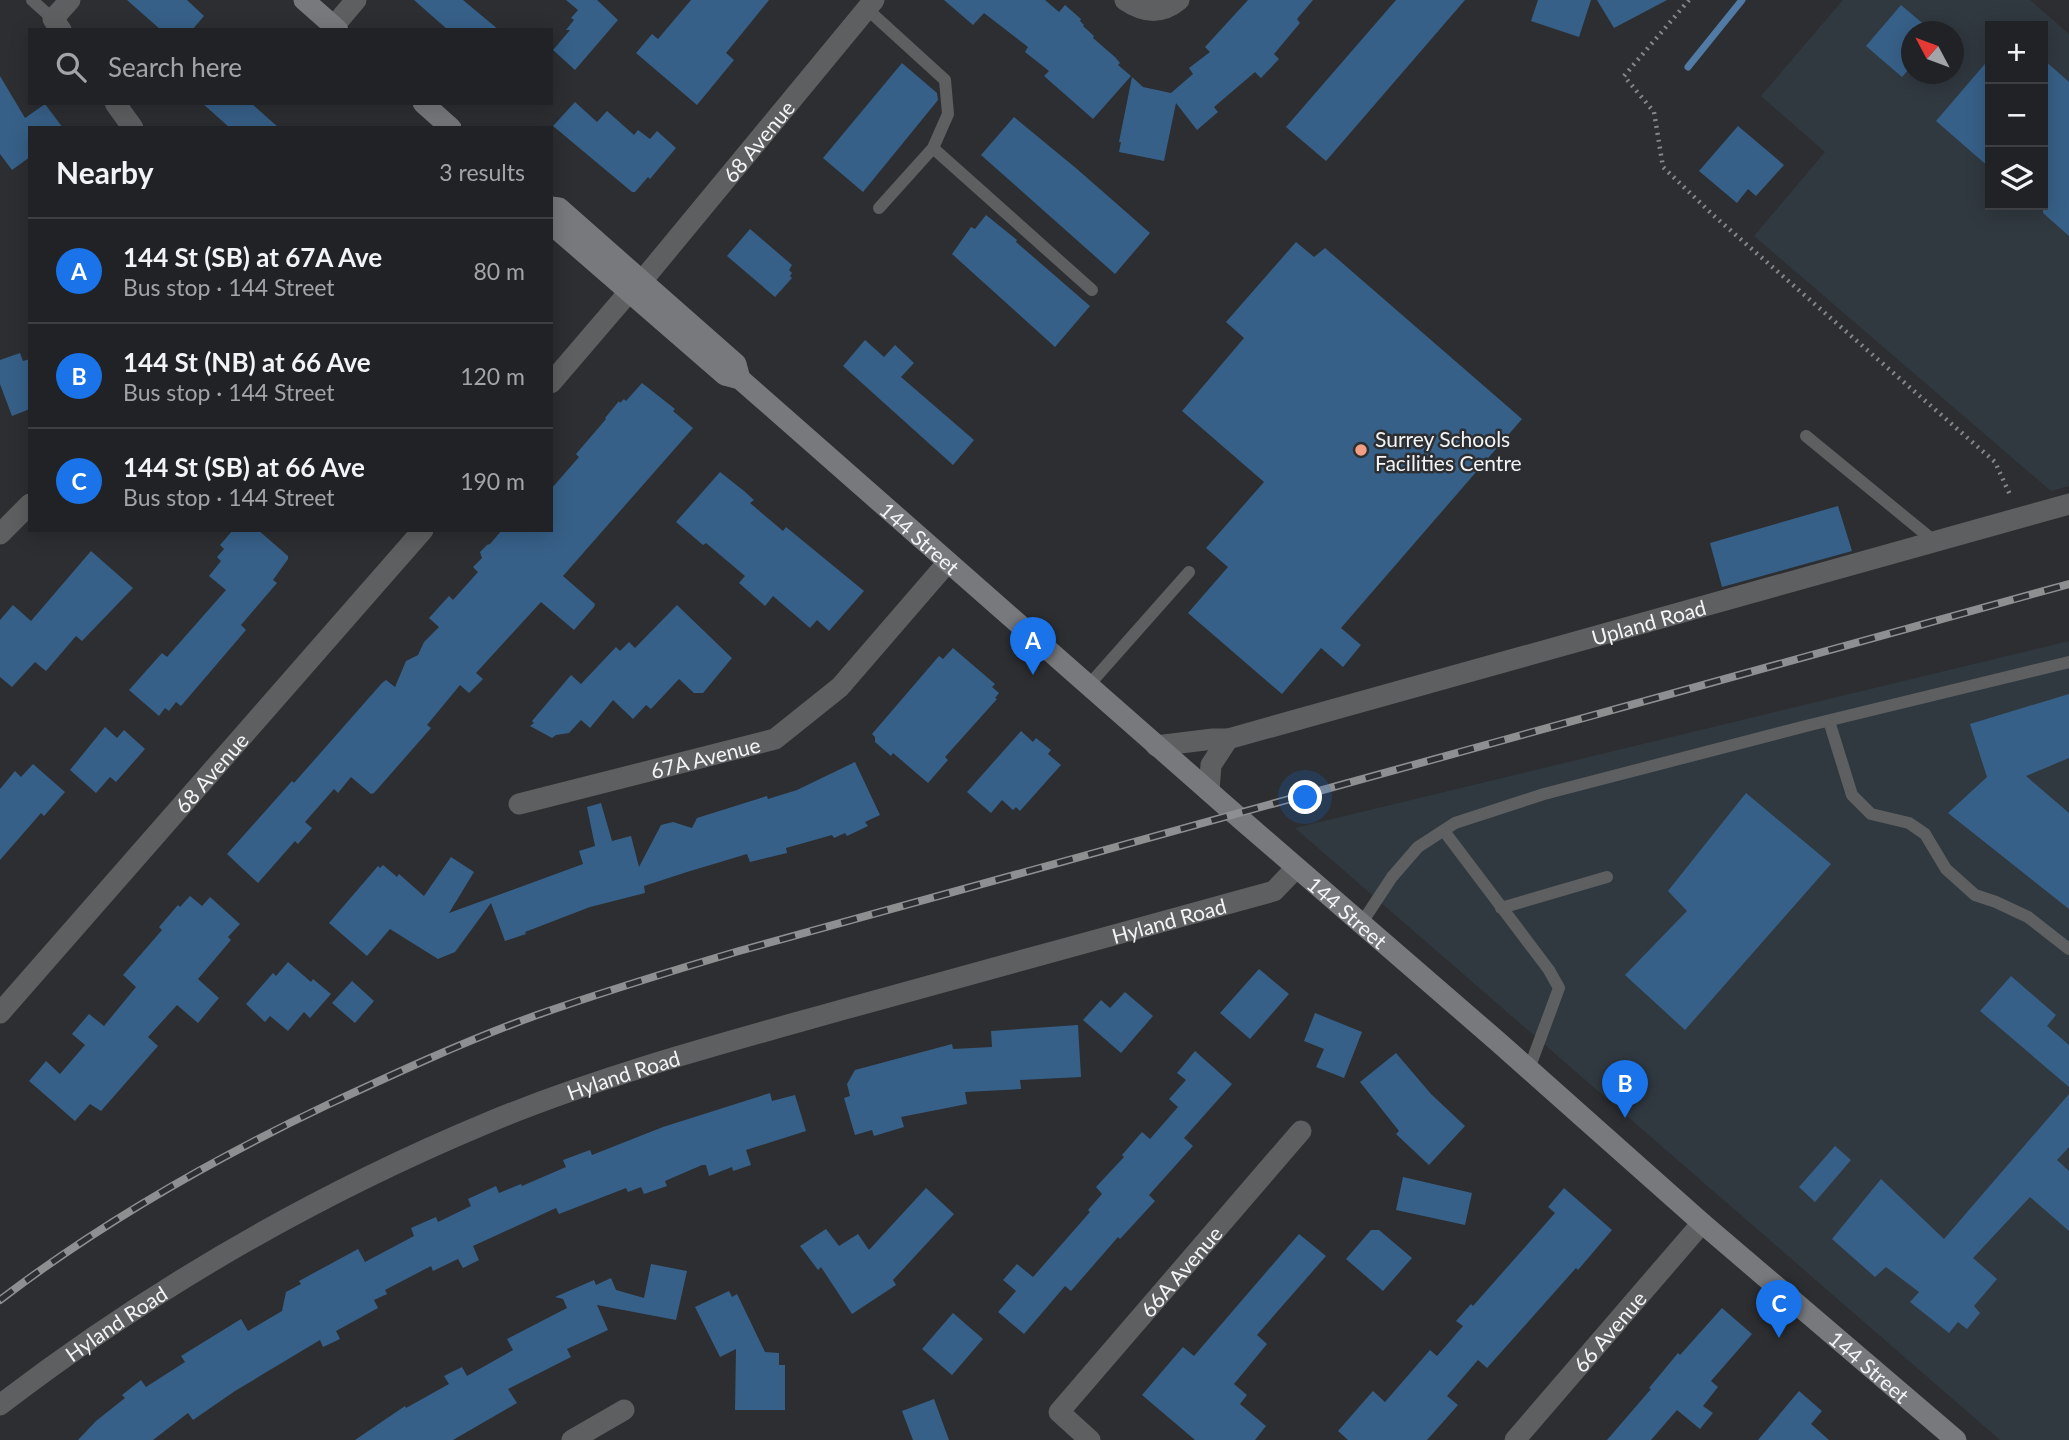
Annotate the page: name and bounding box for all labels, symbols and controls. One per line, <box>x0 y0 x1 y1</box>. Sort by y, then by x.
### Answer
north arrow <box>1901 21 1964 84</box>
map controls <box>1985 21 2048 210</box>
button: + <box>1985 21 2048 84</box>
search box <box>28 28 553 105</box>
icon: search <box>52 48 90 86</box>
text: Search here <box>108 51 242 83</box>
button: − <box>1985 84 2048 147</box>
street label: 68 Avenue <box>717 95 799 187</box>
button: layers <box>1985 147 2048 210</box>
text: Nearby <box>56 154 154 190</box>
text: 3 results <box>439 158 525 186</box>
text: 144 St (SB) at 67A Ave <box>123 241 382 273</box>
text: A <box>71 257 87 285</box>
text: 80 m <box>474 257 525 285</box>
text: Bus stop · 144 Street <box>123 273 335 301</box>
text: 144 St (NB) at 66 Ave <box>123 346 371 378</box>
text: B <box>71 362 87 390</box>
text: 120 m <box>460 362 525 390</box>
text: Bus stop · 144 Street <box>123 378 335 406</box>
place label: Surrey Schools Facilities Centre <box>1375 426 1522 475</box>
marker: Surrey Schools Facilities Centre <box>1353 442 1369 458</box>
text: 144 St (SB) at 66 Ave <box>123 451 365 483</box>
text: C <box>71 467 87 495</box>
text: 190 m <box>460 467 525 495</box>
text: Bus stop · 144 Street <box>123 483 335 511</box>
street label: 144 Street <box>876 496 965 579</box>
street label: Upland Road <box>1588 594 1709 649</box>
pin: A <box>1010 617 1056 675</box>
street label: 68 Avenue <box>169 727 253 818</box>
street label: 67A Avenue <box>648 731 763 783</box>
your location <box>1288 780 1322 814</box>
street label: 144 Street <box>1303 870 1393 953</box>
street label: Hyland Road <box>1109 892 1229 948</box>
street label: Hyland Road <box>563 1044 683 1104</box>
pin: B <box>1602 1060 1648 1118</box>
street label: 66A Avenue <box>1134 1220 1227 1322</box>
street label: Hyland Road <box>60 1280 171 1366</box>
pin: C <box>1756 1280 1802 1338</box>
street label: 66 Avenue <box>1567 1285 1651 1376</box>
street label: 144 Street <box>1824 1325 1915 1408</box>

